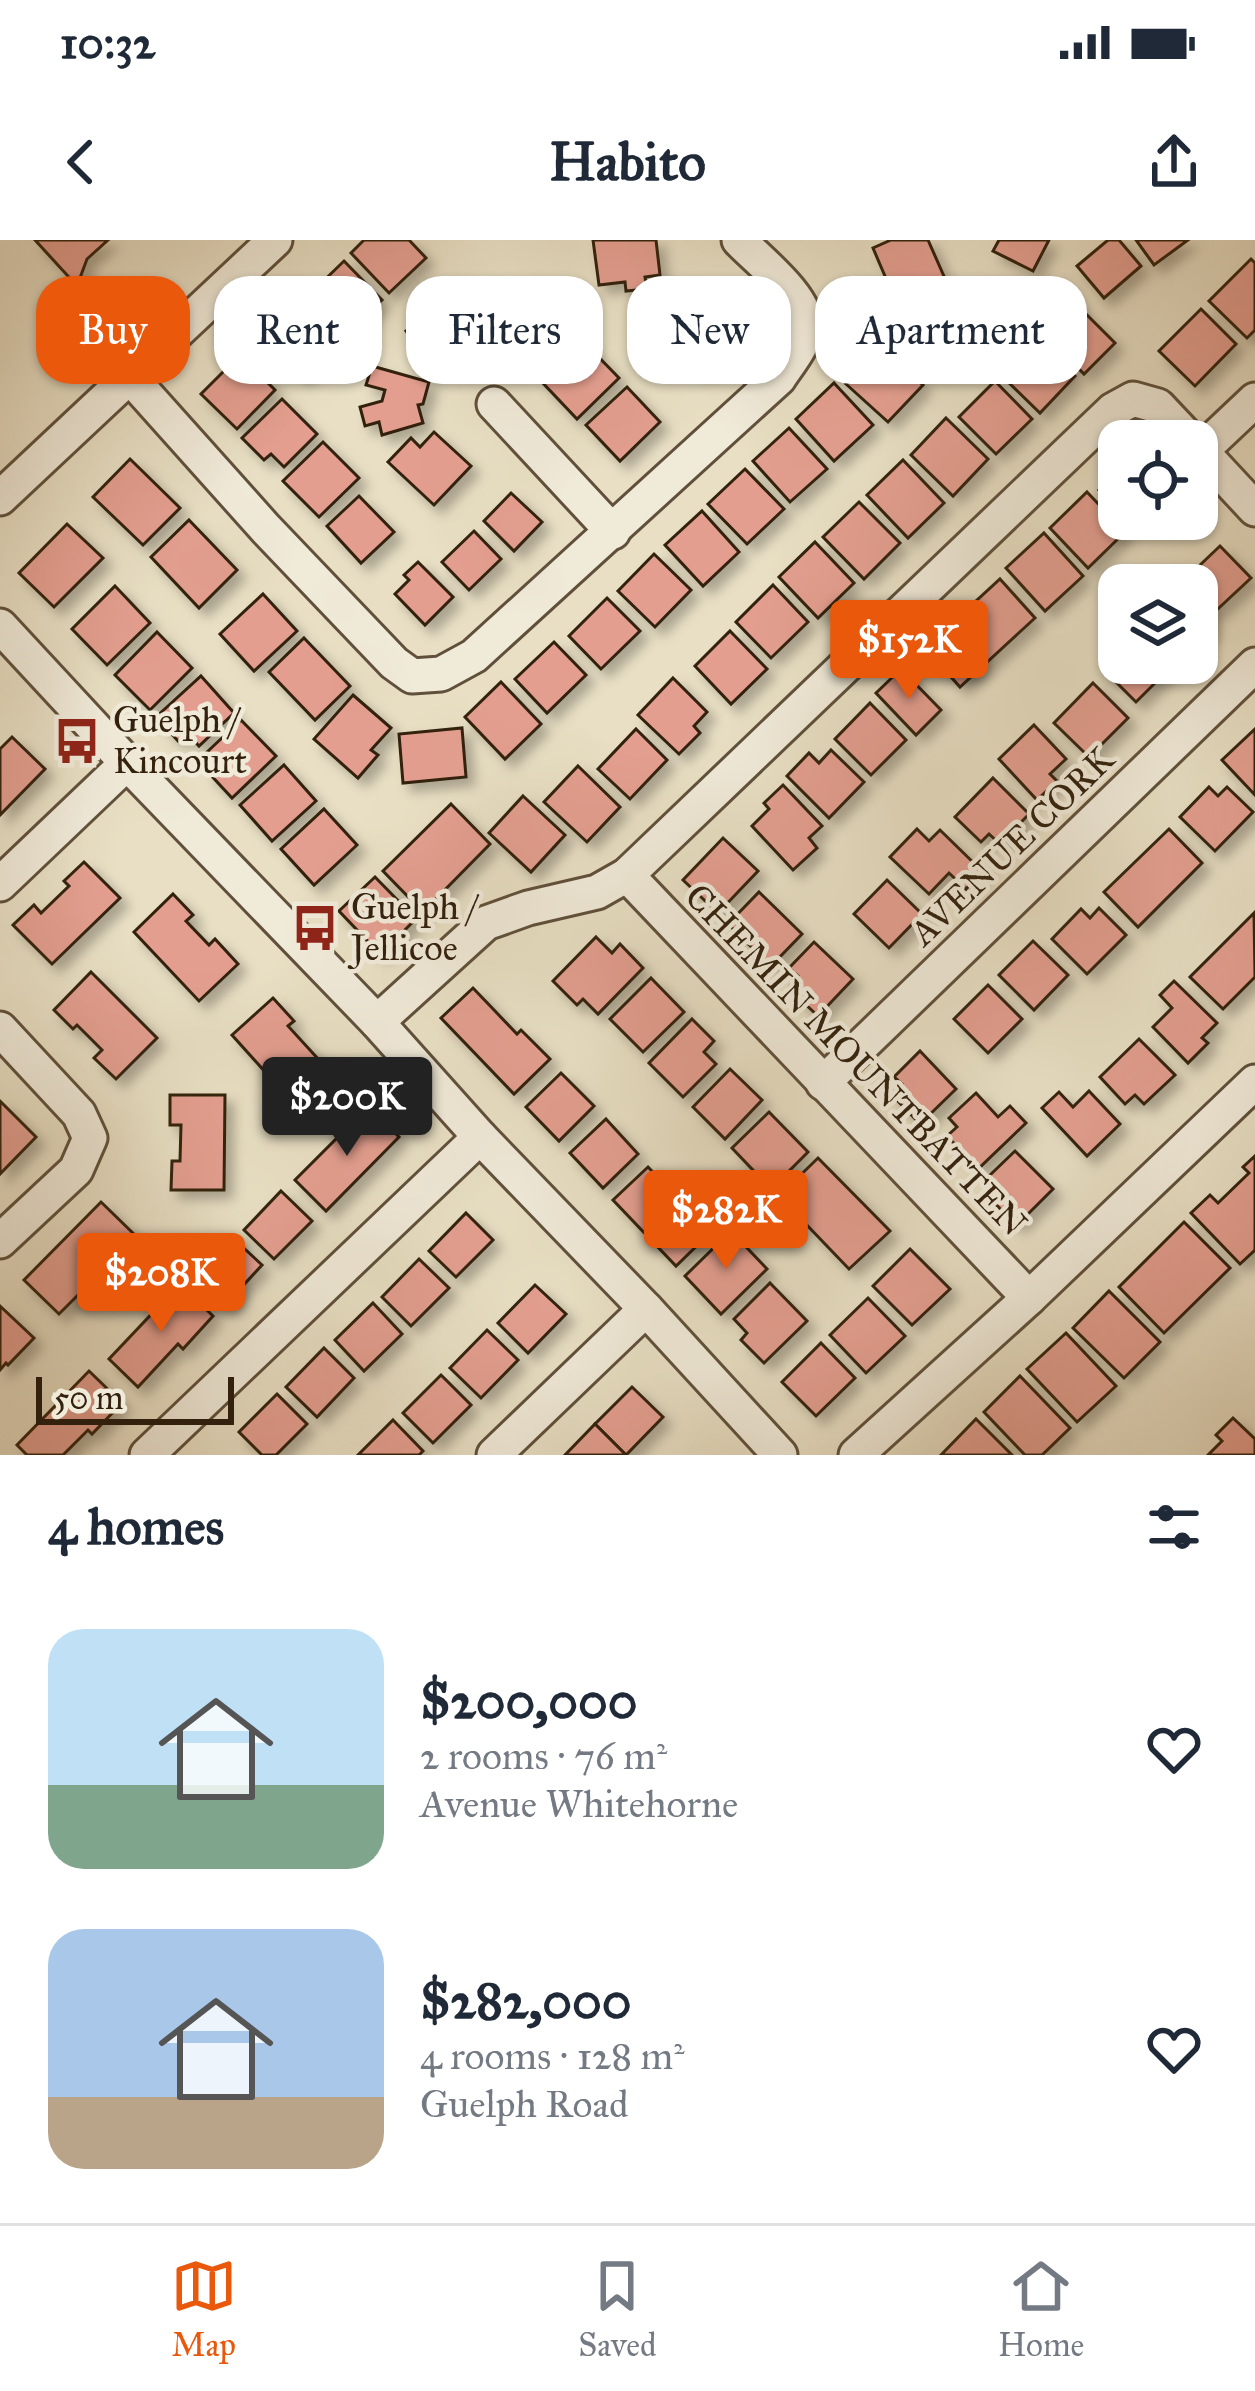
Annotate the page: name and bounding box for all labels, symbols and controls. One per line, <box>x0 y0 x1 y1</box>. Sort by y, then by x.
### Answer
text: 10:32 <box>60 15 155 70</box>
icon: back <box>48 129 114 195</box>
text: Habito <box>549 129 706 195</box>
icon: share <box>1141 129 1207 195</box>
chip: Buy <box>36 276 190 384</box>
chip: Rent <box>214 276 382 384</box>
chip: Filters <box>406 276 603 384</box>
chip: New <box>627 276 791 384</box>
chip: Apartment <box>815 276 1087 384</box>
map controls <box>1098 420 1218 684</box>
button: locate <box>1098 420 1218 540</box>
button: layers <box>1098 564 1218 684</box>
pin: $152K <box>825 600 993 702</box>
text: $152K <box>857 615 961 663</box>
place label: Guelph / Kincourt <box>113 698 247 783</box>
bus stop icon: Guelph / Kincourt <box>52 716 102 766</box>
street label: AVENUE CORK <box>899 736 1124 956</box>
street label: CHEMIN MOUNTBATTEN <box>676 875 1036 1245</box>
place label: Guelph / Jellicoe <box>347 885 480 970</box>
bus stop icon: Guelph / Jellicoe <box>290 903 340 953</box>
pin: $200K <box>263 1057 431 1159</box>
text: $200K <box>289 1072 405 1120</box>
pin: $282K <box>642 1170 810 1272</box>
text: $282K <box>671 1185 781 1233</box>
pin: $208K <box>77 1233 245 1335</box>
text: $208K <box>104 1248 218 1296</box>
scale bar <box>36 1371 234 1424</box>
text: 50 m <box>54 1378 123 1418</box>
icon: filters <box>1141 1494 1207 1560</box>
text: 4 homes <box>48 1496 224 1558</box>
text: $200,000 <box>420 1670 637 1732</box>
icon: home <box>144 1677 288 1821</box>
icon: heart <box>1141 1716 1207 1782</box>
text: 2 rooms · 76 m² <box>420 1732 667 1780</box>
text: Avenue Whitehorne <box>420 1780 738 1828</box>
text: $282,000 <box>420 1970 631 2032</box>
icon: home <box>144 1977 288 2121</box>
icon: heart <box>1141 2016 1207 2082</box>
text: 4 rooms · 128 m² <box>420 2032 685 2080</box>
text: Guelph Road <box>420 2080 629 2128</box>
tab: Map <box>171 2253 237 2365</box>
tab: Saved <box>578 2253 657 2365</box>
tab: Home <box>998 2253 1084 2365</box>

